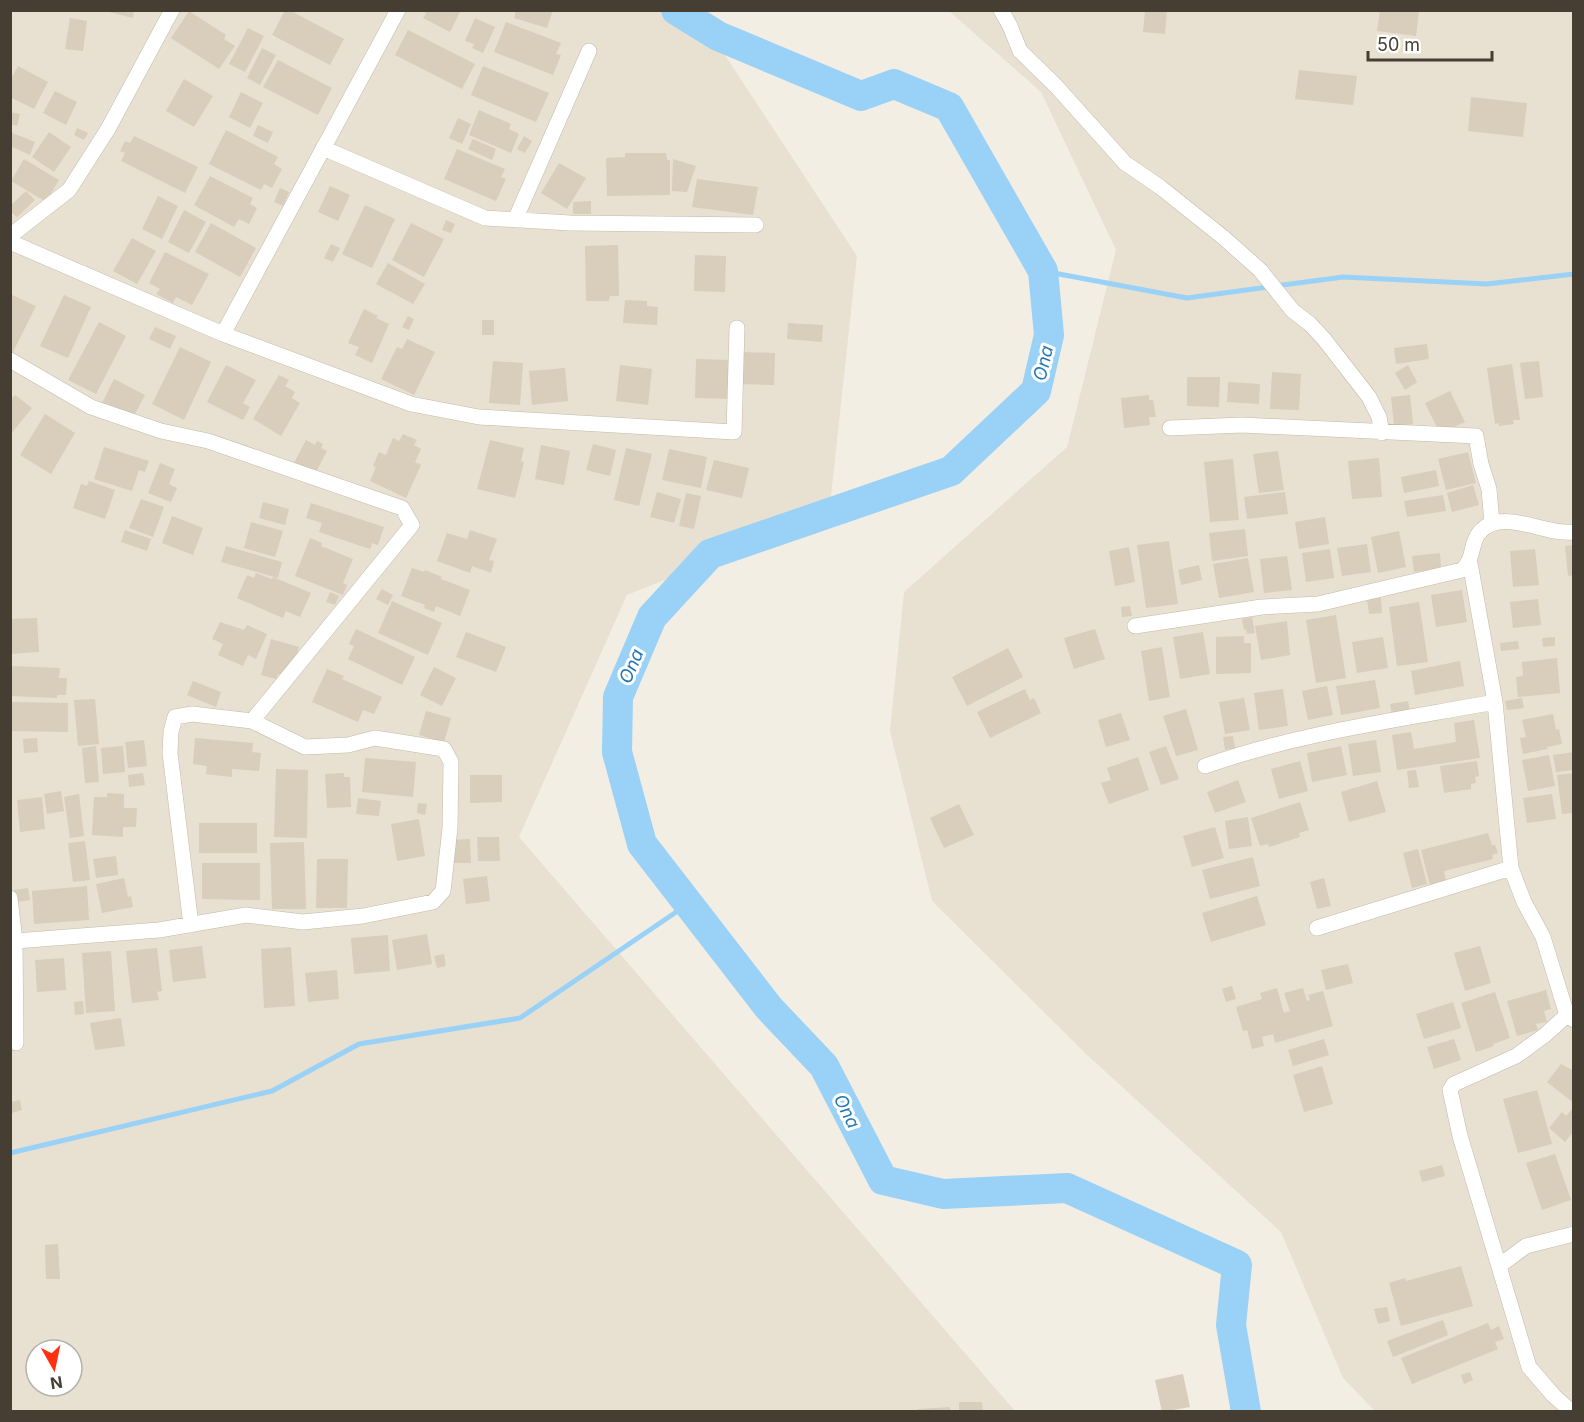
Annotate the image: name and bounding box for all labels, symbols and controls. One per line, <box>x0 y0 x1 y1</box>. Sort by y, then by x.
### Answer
scale bar <box>1368 24 1492 62</box>
text: 50 m <box>1377 34 1420 55</box>
water label: Ona <box>1029 343 1057 383</box>
water label: Ona <box>614 646 648 686</box>
water label: Ona <box>830 1090 864 1132</box>
north arrow <box>24 1338 84 1398</box>
text: N <box>49 1372 64 1394</box>

